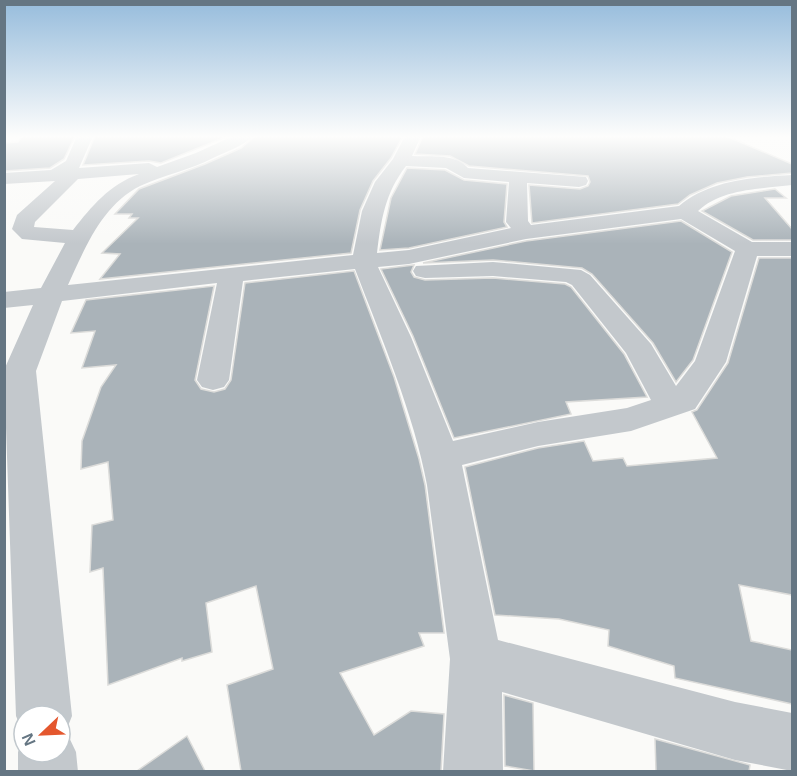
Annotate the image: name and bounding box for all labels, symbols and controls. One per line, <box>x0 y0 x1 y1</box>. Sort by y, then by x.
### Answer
north arrow <box>12 704 72 764</box>
text: N <box>19 731 39 748</box>

